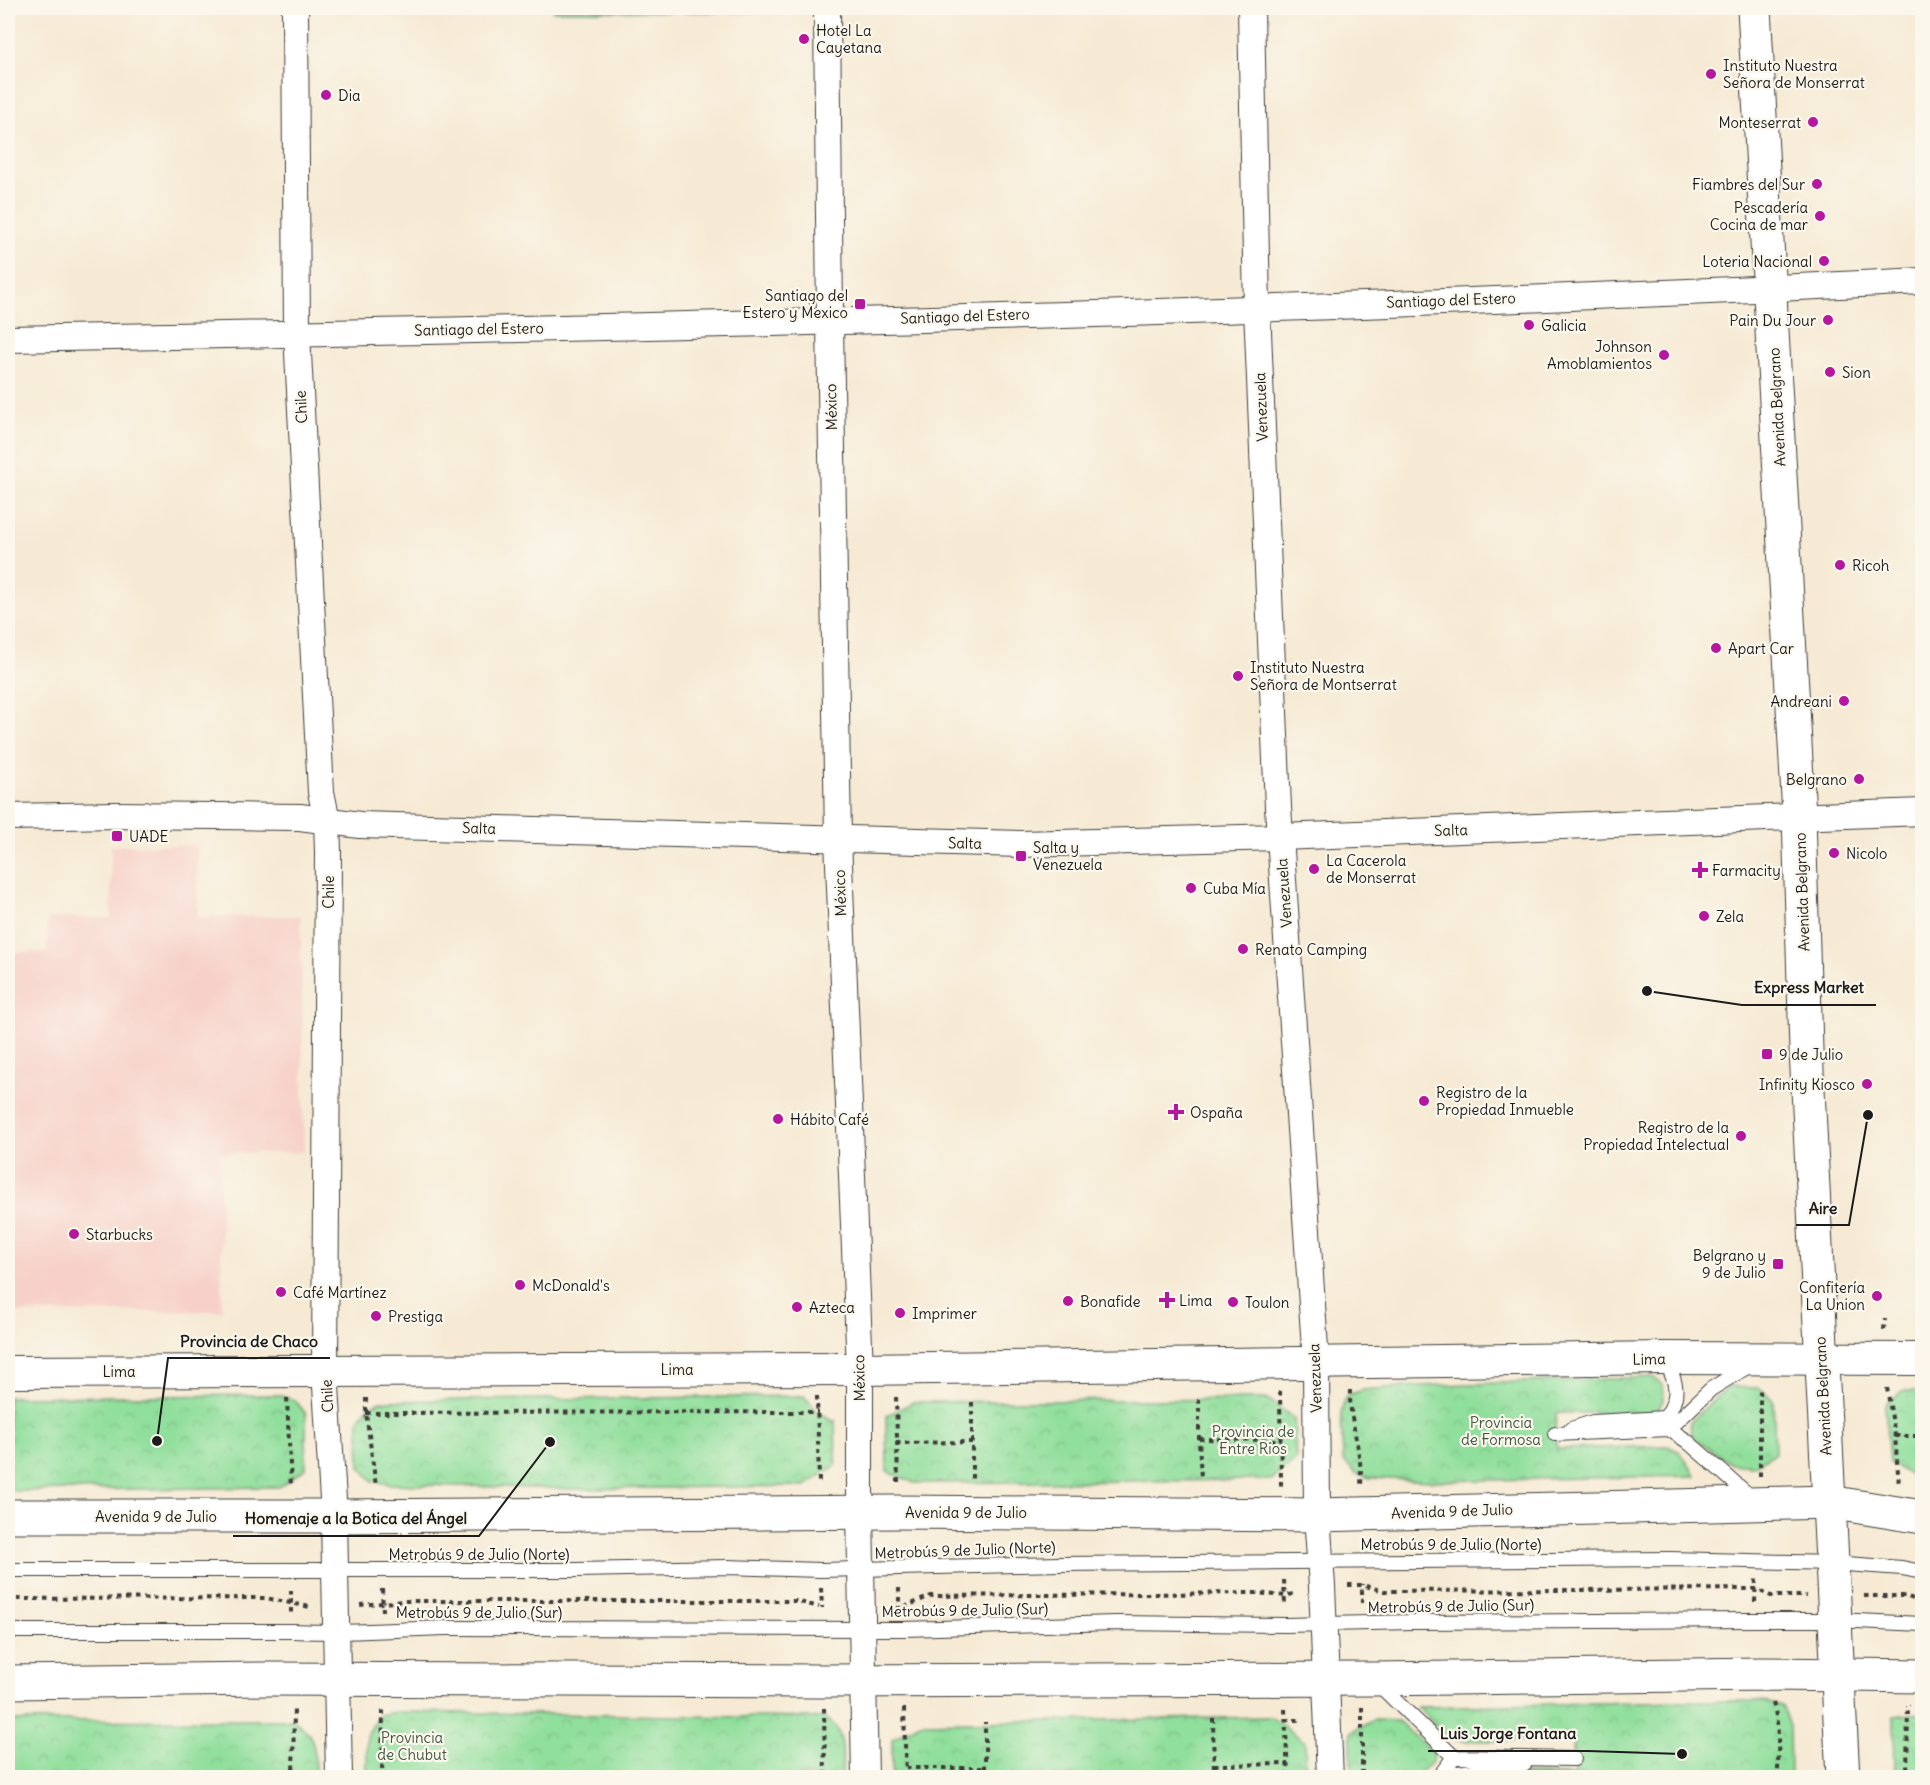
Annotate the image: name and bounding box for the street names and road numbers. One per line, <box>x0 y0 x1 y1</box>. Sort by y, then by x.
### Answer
street label: Santiago del Estero <box>1386 288 1516 312</box>
street label: Santiago del Estero <box>900 304 1030 328</box>
street label: Santiago del Estero <box>414 318 544 340</box>
street label: Avenida Belgrano <box>1764 347 1790 467</box>
street label: Venezuela <box>1250 372 1272 442</box>
street label: México <box>821 383 841 431</box>
street label: Chile <box>291 390 311 424</box>
street label: Salta <box>462 818 497 838</box>
street label: Salta <box>1434 820 1469 840</box>
street label: Avenida Belgrano <box>1790 832 1814 952</box>
street label: Salta <box>948 833 983 853</box>
street label: Venezuela <box>1272 857 1296 928</box>
street label: México <box>830 869 850 917</box>
street label: Chile <box>319 875 338 909</box>
street label: Avenida Belgrano <box>1810 1336 1836 1456</box>
street label: Venezuela <box>1304 1343 1326 1413</box>
street label: Lima <box>1632 1349 1666 1369</box>
street label: México <box>849 1354 869 1402</box>
street label: Lima <box>660 1360 694 1379</box>
street label: Lima <box>102 1362 136 1381</box>
street label: Chile <box>317 1379 337 1413</box>
street label: Avenida 9 de Julio <box>1391 1499 1513 1523</box>
street label: Avenida 9 de Julio <box>905 1503 1027 1522</box>
street label: Avenida 9 de Julio <box>95 1507 217 1526</box>
street label: Metrobús 9 de Julio (Norte) <box>1360 1535 1542 1554</box>
street label: Metrobús 9 de Julio (Norte) <box>874 1537 1056 1563</box>
street label: Metrobús 9 de Julio (Norte) <box>388 1545 570 1564</box>
street label: Metrobús 9 de Julio (Sur) <box>1368 1595 1534 1617</box>
street label: Metrobús 9 de Julio (Sur) <box>882 1599 1048 1621</box>
street label: Metrobús 9 de Julio (Sur) <box>396 1603 562 1622</box>

